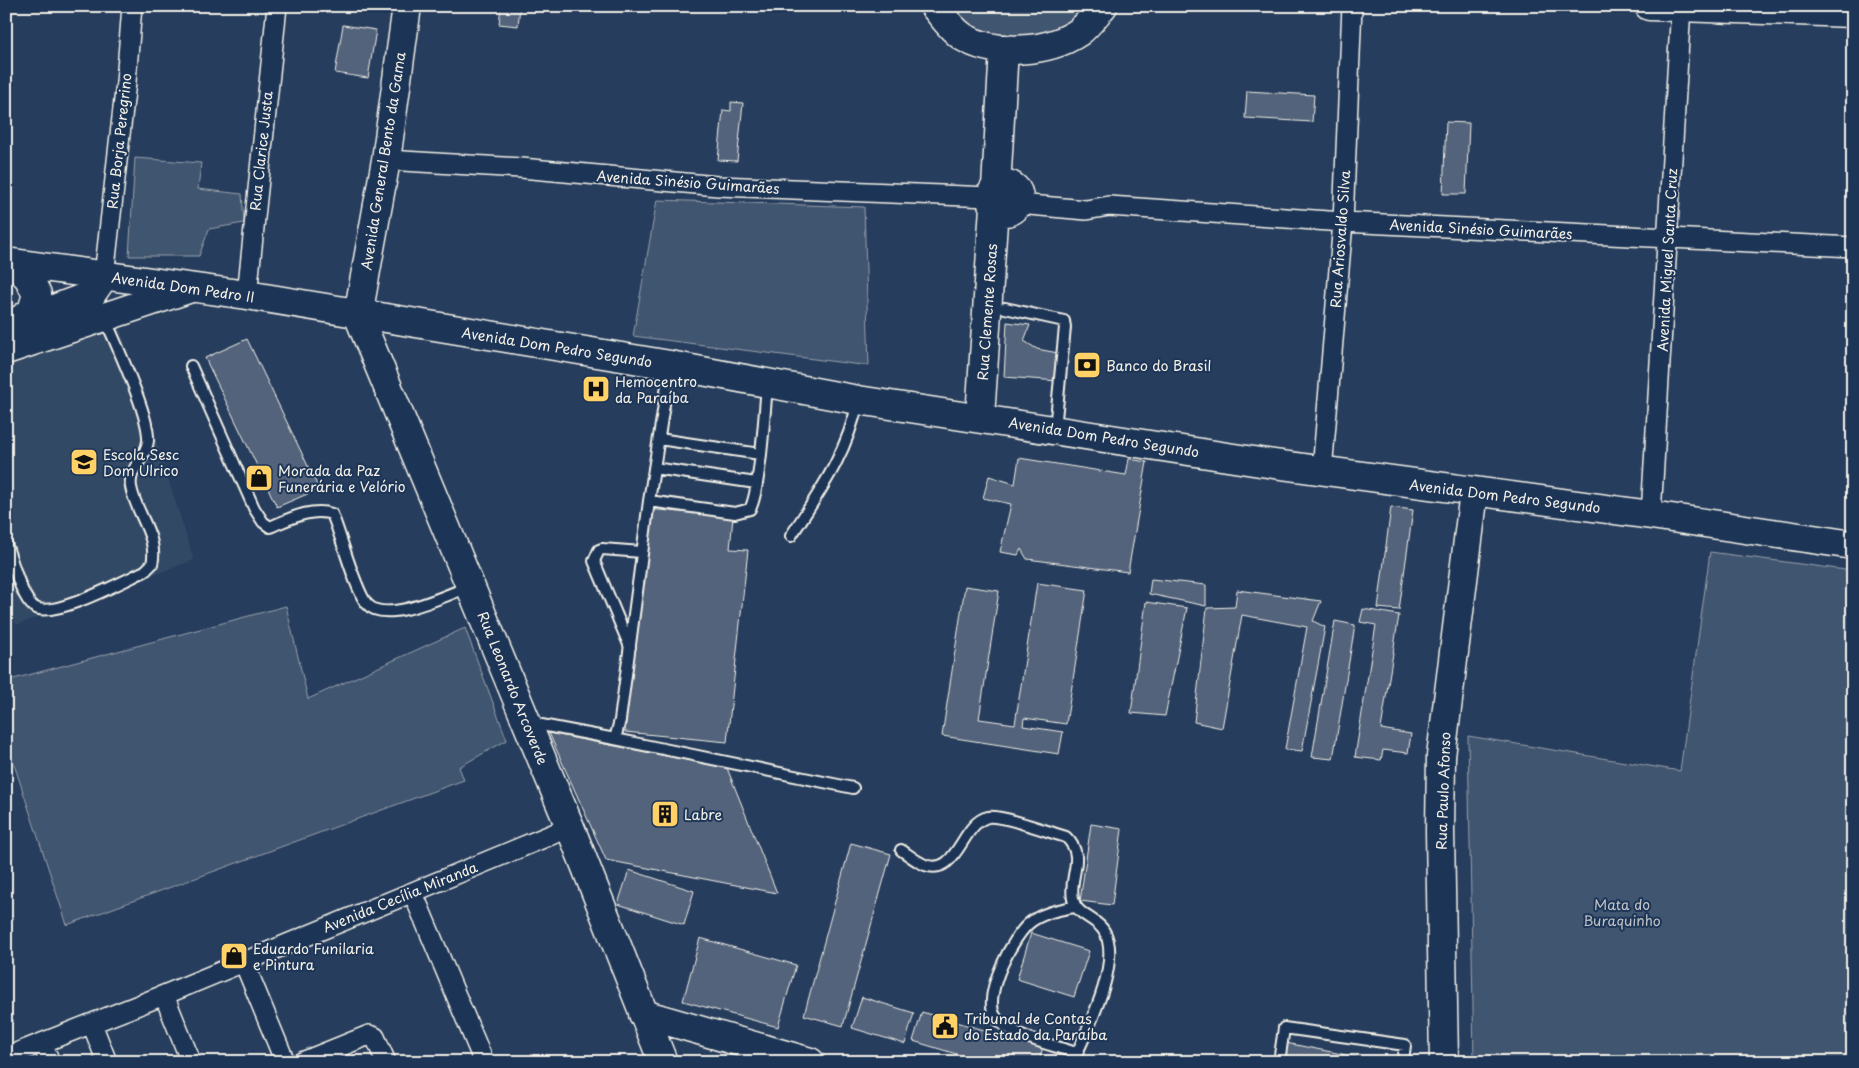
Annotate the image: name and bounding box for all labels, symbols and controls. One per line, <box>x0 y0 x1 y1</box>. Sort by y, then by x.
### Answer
street label: Avenida General Bento da Gama <box>355 50 411 272</box>
street label: Rua Borja Peregrino <box>101 72 137 210</box>
street label: Rua Clarice Justa <box>244 90 278 212</box>
street label: Avenida Sinésio Guimarães <box>596 165 780 199</box>
street label: Avenida Miguel Santa Cruz <box>1652 167 1682 352</box>
street label: Rua Ariosvaldo Silva <box>1325 169 1355 309</box>
street label: Avenida Sinésio Guimarães <box>1389 214 1573 244</box>
street label: Rua Clemente Rosas <box>972 243 1002 381</box>
street label: Avenida Dom Pedro II <box>110 267 256 307</box>
street label: Avenida Dom Pedro Segundo <box>460 322 654 372</box>
bank icon: Banco do Brasil <box>1072 350 1102 380</box>
place label: Banco do Brasil <box>1106 355 1211 376</box>
place label: Hemocentro da Paraíba <box>615 371 697 408</box>
hospital icon: Hemocentro da Paraíba <box>581 374 611 404</box>
street label: Avenida Dom Pedro Segundo <box>1007 412 1201 462</box>
place label: Escola Sesc Dom Ulrico <box>103 444 179 481</box>
school or university icon: Escola Sesc Dom Ulrico <box>69 447 99 477</box>
place label: Morada da Paz Funerária e Velório <box>278 460 406 497</box>
shop icon: Morada da Paz Funerária e Velório <box>244 463 274 493</box>
street label: Avenida Dom Pedro Segundo <box>1408 474 1602 518</box>
street label: Rua Leonardo Arcoverde <box>473 608 553 768</box>
street label: Rua Paulo Afonso <box>1430 731 1456 850</box>
building icon: Labre <box>650 799 680 829</box>
place label: Labre <box>684 804 723 825</box>
street label: Avenida Cecília Miranda <box>319 856 481 938</box>
park label: Mata do Buraquinho <box>1583 894 1661 931</box>
place label: Eduardo Funilaria e Pintura <box>253 938 374 975</box>
shop icon: Eduardo Funilaria e Pintura <box>219 941 249 971</box>
place label: Tribunal de Contas do Estado da Paraíba <box>964 1008 1108 1045</box>
public building icon: Tribunal de Contas do Estado da Paraíba <box>930 1011 960 1041</box>

